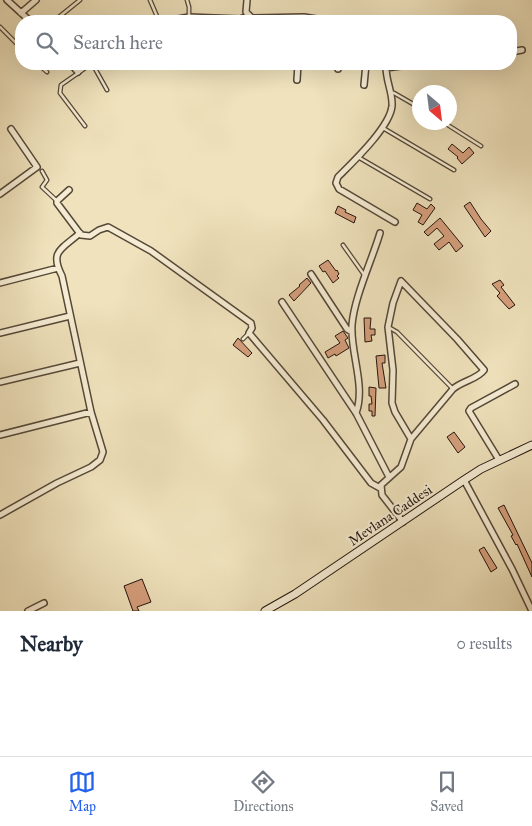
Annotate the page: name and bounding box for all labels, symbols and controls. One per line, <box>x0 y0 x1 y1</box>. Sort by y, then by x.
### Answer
search box <box>15 15 517 70</box>
icon: search <box>33 29 61 57</box>
text: Search here <box>73 31 163 54</box>
north arrow <box>412 85 457 130</box>
street label: Mevlana Caddesi <box>345 481 435 550</box>
text: Nearby <box>20 631 83 657</box>
text: 0 results <box>457 634 512 653</box>
tab: Map <box>68 768 96 815</box>
tab: Directions <box>233 768 294 815</box>
tab: Saved <box>430 768 464 815</box>

